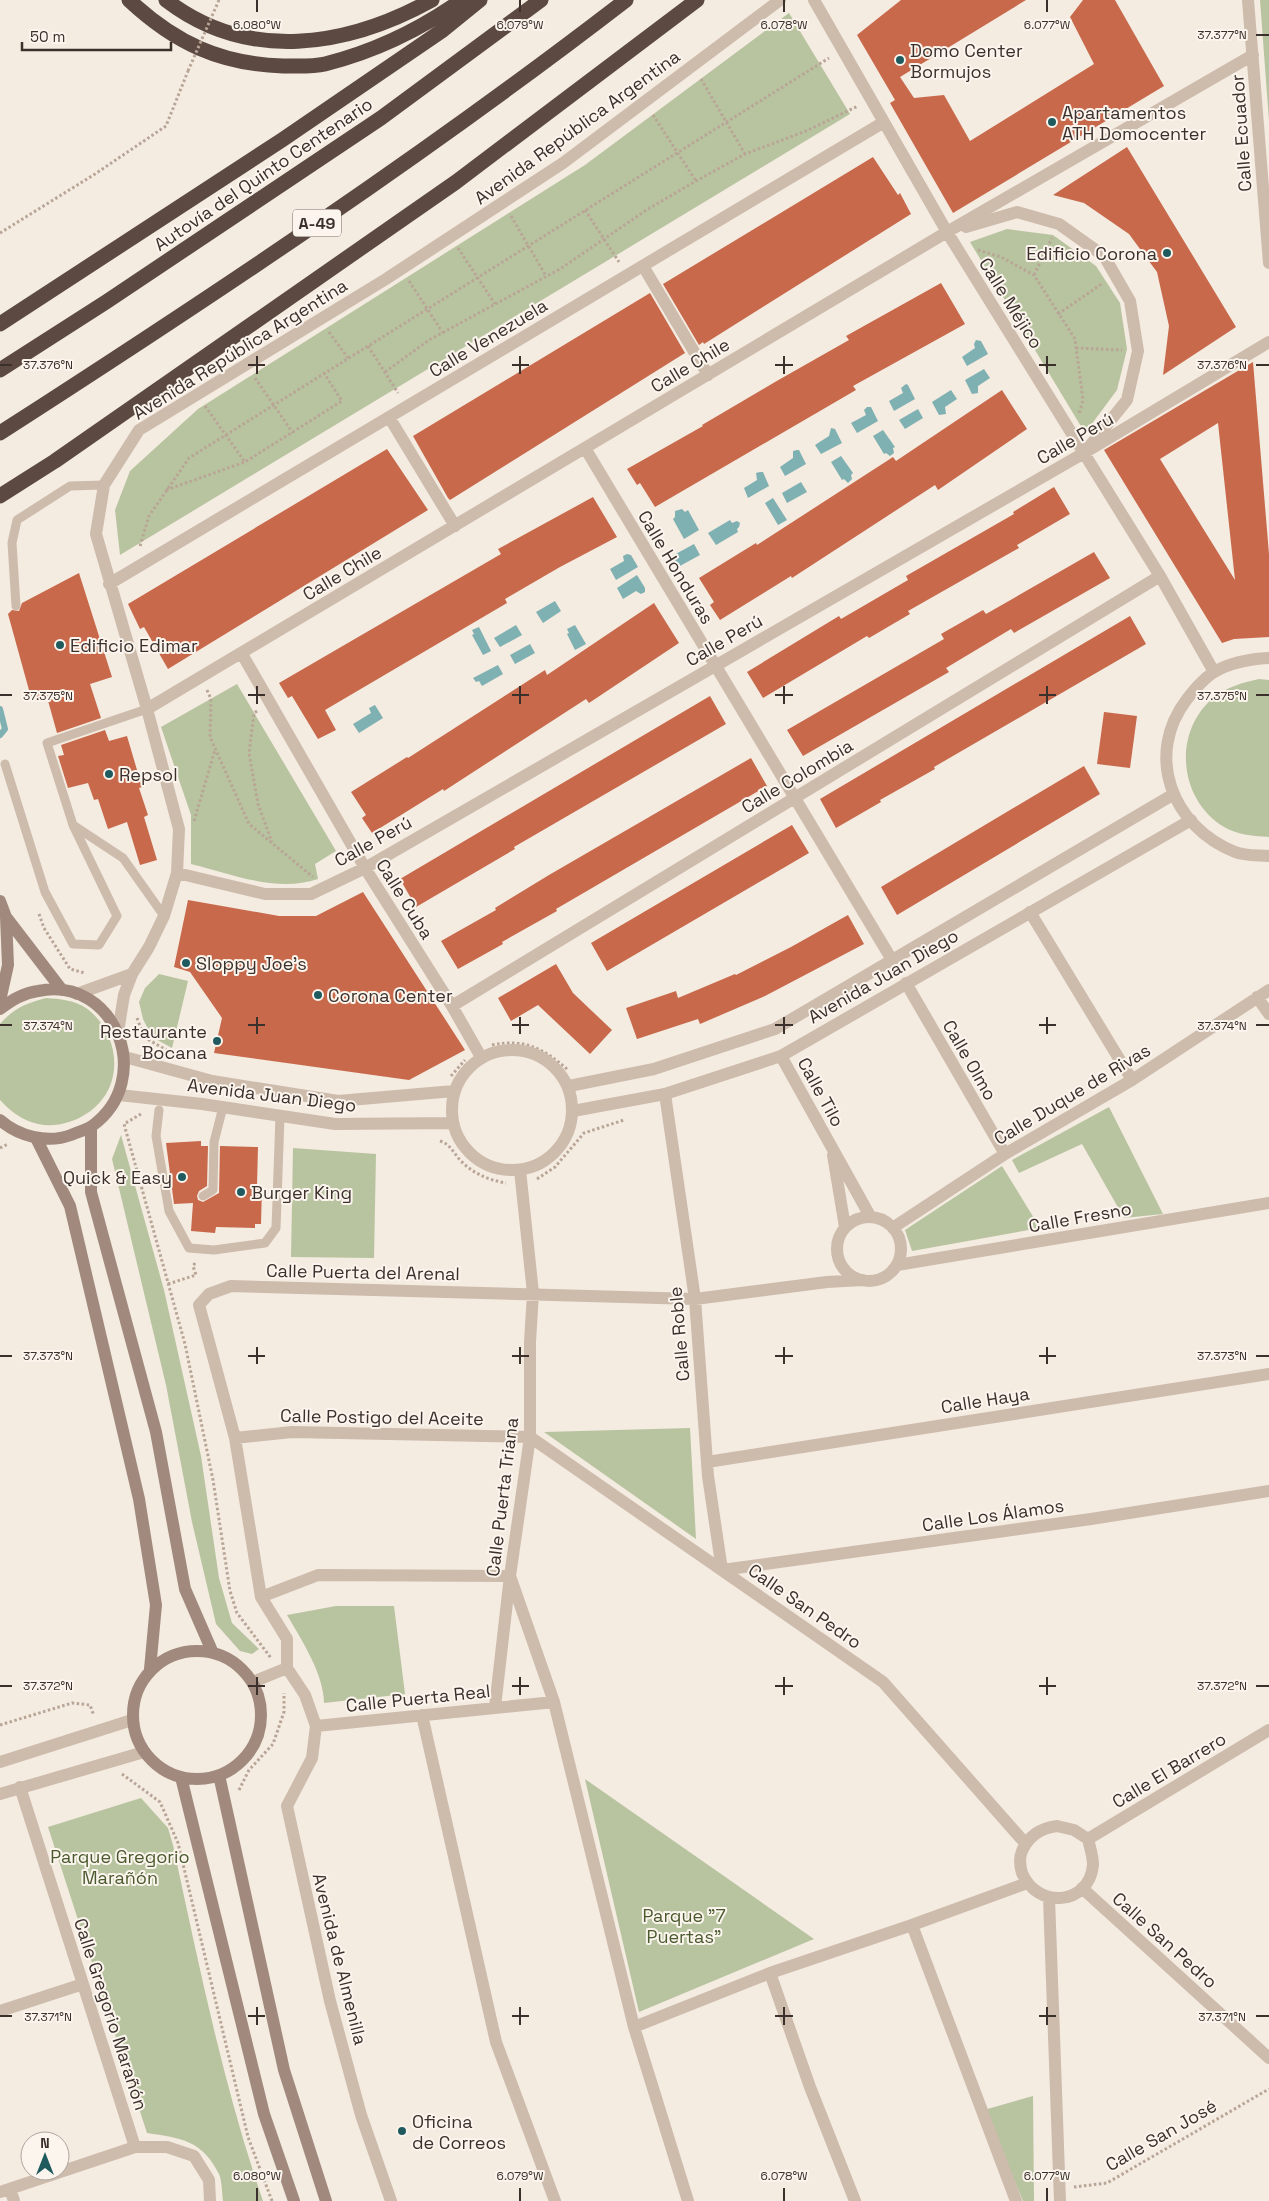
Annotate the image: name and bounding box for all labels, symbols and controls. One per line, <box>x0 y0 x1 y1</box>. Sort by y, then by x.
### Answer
text: 6.080°W <box>233 17 282 33</box>
text: 6.079°W <box>497 17 544 33</box>
text: 6.078°W <box>761 17 808 33</box>
text: 6.077°W <box>1024 17 1071 33</box>
scale bar <box>22 20 171 52</box>
text: 50 m <box>30 27 65 46</box>
text: 37.377°N <box>1197 27 1247 43</box>
place label: Domo Center Bormujos <box>910 39 1023 83</box>
street label: Avenida República Argentina <box>470 45 684 209</box>
marker: Domo Center Bormujos <box>894 54 906 66</box>
street label: Calle Ecuador <box>1225 73 1257 192</box>
street label: Autovía del Quinto Centenario <box>149 92 377 256</box>
place label: Apartamentos ATH Domocenter <box>1062 101 1206 145</box>
marker: Apartamentos ATH Domocenter <box>1046 116 1058 128</box>
road number: A-49 <box>293 210 341 237</box>
place label: Edificio Corona <box>1026 242 1157 265</box>
marker: Edificio Corona <box>1161 247 1173 259</box>
street label: Calle Méjico <box>974 253 1048 353</box>
street label: Avenida República Argentina <box>129 273 351 425</box>
street label: Calle Venezuela <box>425 294 551 382</box>
street label: Calle Chile <box>646 332 734 398</box>
text: 37.376°N <box>23 357 73 373</box>
text: 37.376°N <box>1197 357 1247 373</box>
street label: Calle Perú <box>1032 407 1118 469</box>
street label: Calle Honduras <box>633 506 719 628</box>
street label: Calle Chile <box>298 540 386 606</box>
street label: Calle Perú <box>681 609 767 671</box>
place label: Edificio Edimar <box>70 634 198 657</box>
marker: Edificio Edimar <box>54 639 66 651</box>
text: 37.375°N <box>23 688 73 704</box>
text: 37.375°N <box>1197 688 1247 704</box>
street label: Calle Colombia <box>737 734 857 818</box>
place label: Repsol <box>119 763 178 786</box>
marker: Repsol <box>103 768 115 780</box>
street label: Calle Perú <box>330 810 416 872</box>
street label: Calle Cuba <box>371 855 439 943</box>
street label: Avenida Juan Diego <box>804 924 962 1028</box>
place label: Sloppy Joe's <box>196 952 307 975</box>
marker: Sloppy Joe's <box>180 957 192 969</box>
place label: Corona Center <box>328 984 453 1007</box>
marker: Corona Center <box>312 989 324 1001</box>
street label: Calle Olmo <box>938 1016 1002 1104</box>
text: 37.374°N <box>23 1018 73 1034</box>
text: 37.374°N <box>1197 1018 1247 1034</box>
place label: Restaurante Bocana <box>100 1020 207 1064</box>
marker: Restaurante Bocana <box>211 1035 223 1047</box>
street label: Calle Duque de Rivas <box>989 1038 1155 1150</box>
street label: Calle Tilo <box>793 1053 849 1131</box>
street label: Avenida Juan Diego <box>186 1073 358 1117</box>
place label: Quick & Easy <box>63 1166 172 1189</box>
marker: Quick & Easy <box>176 1171 188 1183</box>
place label: Burger King <box>251 1181 352 1204</box>
marker: Burger King <box>235 1186 247 1198</box>
street label: Calle Fresno <box>1027 1197 1133 1237</box>
street label: Calle Puerta del Arenal <box>266 1259 460 1285</box>
street label: Calle Roble <box>663 1286 695 1382</box>
text: 37.373°N <box>23 1348 73 1364</box>
text: 37.373°N <box>1197 1348 1247 1364</box>
street label: Calle Haya <box>939 1382 1031 1418</box>
street label: Calle Postigo del Aceite <box>280 1404 484 1430</box>
street label: Calle Puerta Triana <box>481 1416 523 1578</box>
street label: Calle Los Álamos <box>921 1494 1065 1536</box>
street label: Calle San Pedro <box>744 1558 866 1654</box>
text: 37.372°N <box>23 1678 73 1694</box>
text: 37.372°N <box>1197 1678 1247 1694</box>
street label: Calle Puerta Real <box>345 1679 491 1717</box>
street label: Calle El Barrero <box>1108 1727 1230 1813</box>
park label: Parque Gregorio Marañón <box>50 1845 190 1889</box>
street label: Avenida de Almenilla <box>308 1871 372 2047</box>
street label: Calle San Pedro <box>1108 1887 1222 1993</box>
park label: Parque "7 Puertas" <box>642 1904 726 1948</box>
street label: Calle Gregorio Marañón <box>69 1915 153 2113</box>
text: 37.371°N <box>24 2009 72 2025</box>
text: 37.371°N <box>1198 2009 1246 2025</box>
street label: Calle San José <box>1101 2094 1221 2176</box>
place label: Oficina de Correos <box>412 2110 506 2154</box>
marker: Oficina de Correos <box>396 2125 408 2137</box>
north arrow <box>20 2131 70 2181</box>
text: N <box>40 2134 50 2152</box>
text: 6.080°W <box>233 2168 282 2184</box>
text: 6.079°W <box>497 2168 544 2184</box>
text: 6.078°W <box>761 2168 808 2184</box>
text: 6.077°W <box>1024 2168 1071 2184</box>

